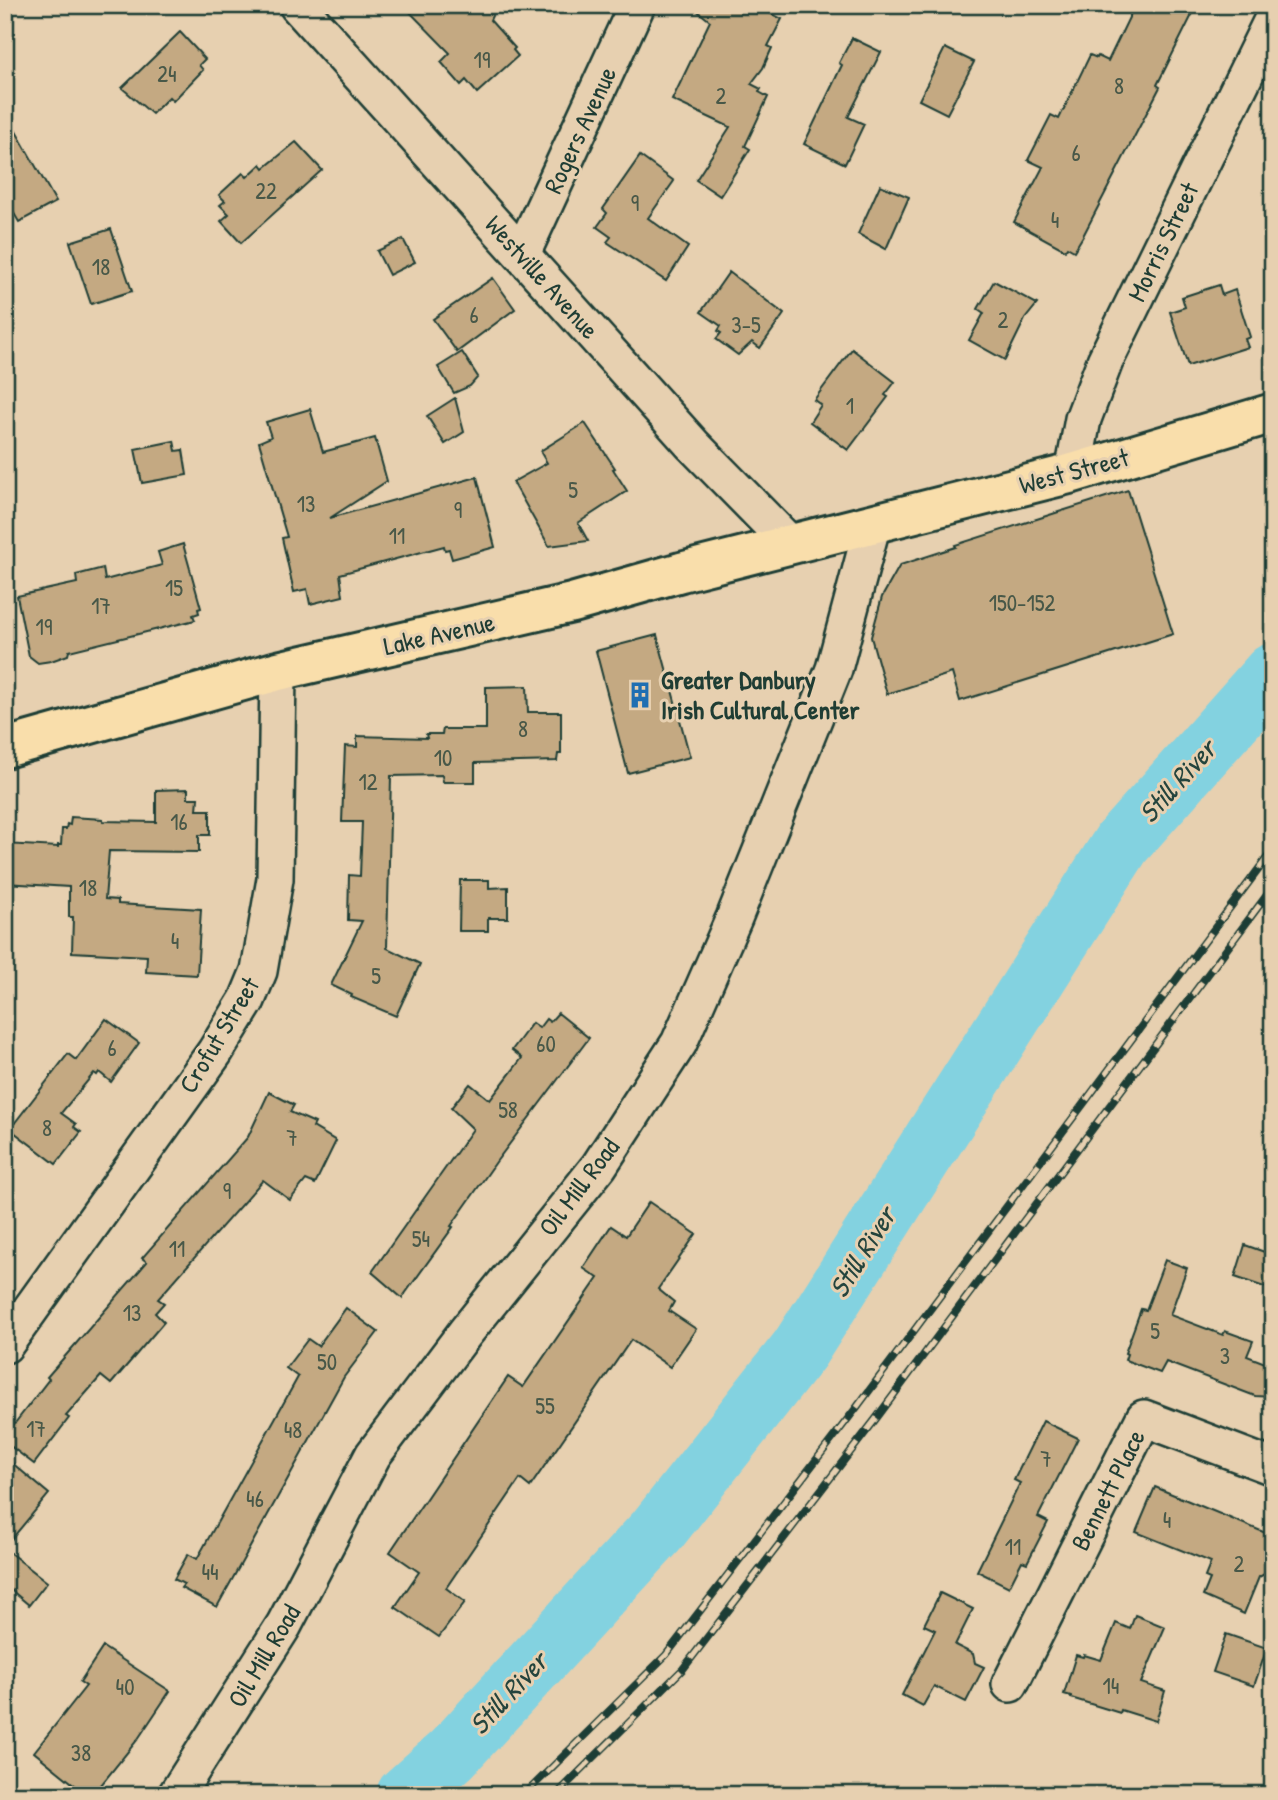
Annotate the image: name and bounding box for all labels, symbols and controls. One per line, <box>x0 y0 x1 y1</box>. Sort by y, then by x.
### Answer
house number: 19 <box>474 44 490 75</box>
house number: 24 <box>157 58 177 89</box>
street label: Rogers Avenue <box>535 61 624 199</box>
house number: 8 <box>1114 70 1124 101</box>
house number: 2 <box>716 80 727 111</box>
house number: 6 <box>1071 137 1081 168</box>
house number: 22 <box>255 175 277 206</box>
street label: Morris Street <box>1119 175 1207 307</box>
house number: 9 <box>631 187 639 218</box>
house number: 4 <box>1051 204 1059 235</box>
street label: Westville Avenue <box>478 207 607 346</box>
house number: 18 <box>92 251 110 282</box>
house number: 6 <box>469 299 479 330</box>
house number: 2 <box>998 304 1009 335</box>
house number: 3-5 <box>731 309 761 340</box>
house number: 1 <box>846 390 854 421</box>
street label: West Street <box>1015 439 1133 502</box>
house number: 5 <box>568 474 578 505</box>
house number: 13 <box>297 488 315 519</box>
house number: 9 <box>454 494 462 525</box>
house number: 11 <box>389 520 405 551</box>
house number: 15 <box>165 572 183 603</box>
house number: 150-152 <box>989 587 1055 618</box>
house number: 17 <box>91 590 111 621</box>
street label: Lake Avenue <box>380 604 498 663</box>
house number: 19 <box>36 611 52 642</box>
place label: Greater Danbury Irish Cultural Center <box>661 662 861 727</box>
building icon: Greater Danbury Irish Cultural Center <box>625 680 655 710</box>
house number: 8 <box>518 713 528 744</box>
water label: Still River <box>1130 729 1227 831</box>
house number: 10 <box>434 742 452 773</box>
house number: 12 <box>358 766 378 797</box>
house number: 16 <box>170 806 188 837</box>
house number: 18 <box>79 872 97 903</box>
house number: 4 <box>171 925 179 956</box>
house number: 5 <box>371 960 381 991</box>
street label: Crofut Street <box>170 969 268 1099</box>
house number: 60 <box>536 1028 556 1059</box>
house number: 6 <box>107 1032 117 1063</box>
house number: 58 <box>498 1094 518 1125</box>
house number: 8 <box>42 1112 52 1143</box>
house number: 7 <box>286 1122 298 1153</box>
street label: Oil Mill Road <box>530 1131 627 1243</box>
house number: 9 <box>223 1175 231 1206</box>
water label: Still River <box>820 1197 906 1304</box>
house number: 54 <box>412 1223 430 1254</box>
house number: 11 <box>169 1233 185 1264</box>
house number: 13 <box>123 1297 141 1328</box>
house number: 5 <box>1150 1315 1160 1346</box>
house number: 3 <box>1220 1340 1230 1371</box>
house number: 50 <box>317 1346 337 1377</box>
house number: 55 <box>535 1390 555 1421</box>
house number: 17 <box>26 1413 46 1444</box>
house number: 48 <box>284 1414 302 1445</box>
street label: Bennett Place <box>1062 1423 1153 1556</box>
house number: 7 <box>1040 1443 1052 1474</box>
house number: 46 <box>246 1483 264 1514</box>
house number: 4 <box>1163 1504 1171 1535</box>
house number: 11 <box>1005 1531 1021 1562</box>
house number: 2 <box>1234 1548 1245 1579</box>
house number: 44 <box>201 1556 219 1587</box>
street label: Oil Mill Road <box>219 1598 308 1714</box>
water label: Still River <box>460 1641 558 1742</box>
house number: 14 <box>1103 1670 1119 1701</box>
house number: 40 <box>116 1671 134 1702</box>
house number: 38 <box>71 1737 91 1768</box>

